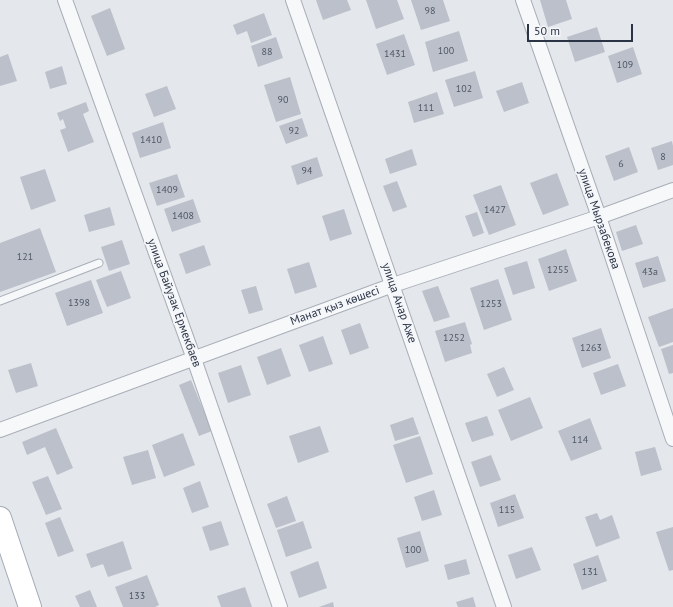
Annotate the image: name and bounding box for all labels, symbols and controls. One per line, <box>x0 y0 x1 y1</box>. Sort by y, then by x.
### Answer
house number: 98 <box>425 5 435 17</box>
scale bar <box>529 16 635 42</box>
text: 50 m <box>534 23 560 38</box>
house number: 100 <box>438 45 454 57</box>
house number: 88 <box>262 46 272 58</box>
house number: 1431 <box>384 48 406 60</box>
house number: 109 <box>617 59 633 71</box>
house number: 102 <box>456 83 472 95</box>
house number: 90 <box>278 94 288 106</box>
house number: 111 <box>418 102 434 114</box>
house number: 92 <box>289 125 299 137</box>
house number: 1410 <box>140 134 162 146</box>
house number: 8 <box>660 151 666 163</box>
house number: 6 <box>618 158 624 170</box>
house number: 94 <box>302 165 312 177</box>
street label: улица Мырзабекова <box>575 167 623 271</box>
house number: 1409 <box>156 184 178 196</box>
house number: 1427 <box>484 204 506 216</box>
house number: 1408 <box>172 210 194 222</box>
street label: улица Байузак Ермекбаев <box>144 237 204 369</box>
house number: 121 <box>17 251 33 263</box>
street label: улица Анар Аже <box>379 261 419 345</box>
house number: 1255 <box>547 264 569 276</box>
house number: 43а <box>642 266 658 278</box>
street label: Манат қыз көшесі <box>288 283 382 329</box>
house number: 1398 <box>68 297 90 309</box>
house number: 1253 <box>480 298 502 310</box>
house number: 1252 <box>443 332 465 344</box>
house number: 1263 <box>580 342 602 354</box>
house number: 114 <box>572 434 588 446</box>
house number: 115 <box>499 504 515 516</box>
house number: 100 <box>405 544 421 556</box>
house number: 131 <box>582 566 598 578</box>
house number: 133 <box>129 590 145 602</box>

